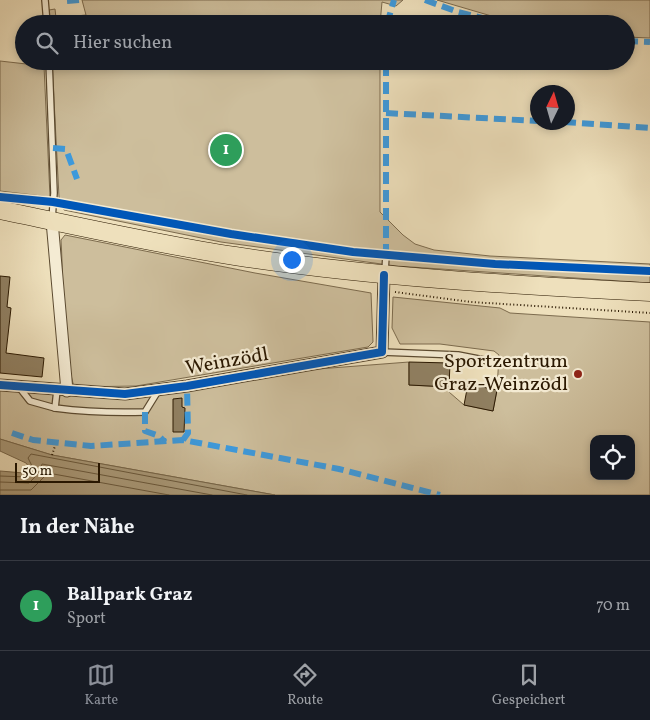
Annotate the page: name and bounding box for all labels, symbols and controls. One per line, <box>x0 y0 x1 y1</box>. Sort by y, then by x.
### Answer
search box <box>15 15 635 70</box>
icon: search <box>33 29 61 57</box>
text: Hier suchen <box>73 30 172 56</box>
north arrow <box>530 85 575 130</box>
pin: 1 <box>210 131 242 169</box>
your location <box>279 247 305 273</box>
street label: Weinzödl <box>183 341 271 383</box>
place label: Sportzentrum Graz-Weinzödl <box>434 348 568 399</box>
marker: Sportzentrum Graz-Weinzödl <box>572 368 584 380</box>
map controls <box>590 435 635 480</box>
button: locate <box>590 435 635 480</box>
scale bar <box>15 460 100 483</box>
text: 50 m <box>22 462 52 481</box>
text: In der Nähe <box>20 513 135 542</box>
text: Ballpark Graz <box>67 582 192 608</box>
text: 1 <box>33 595 39 617</box>
text: 70 m <box>596 595 630 617</box>
text: Sport <box>67 608 106 630</box>
tab: Karte <box>84 661 118 710</box>
tab: Route <box>287 661 323 710</box>
tab: Gespeichert <box>492 661 566 710</box>

